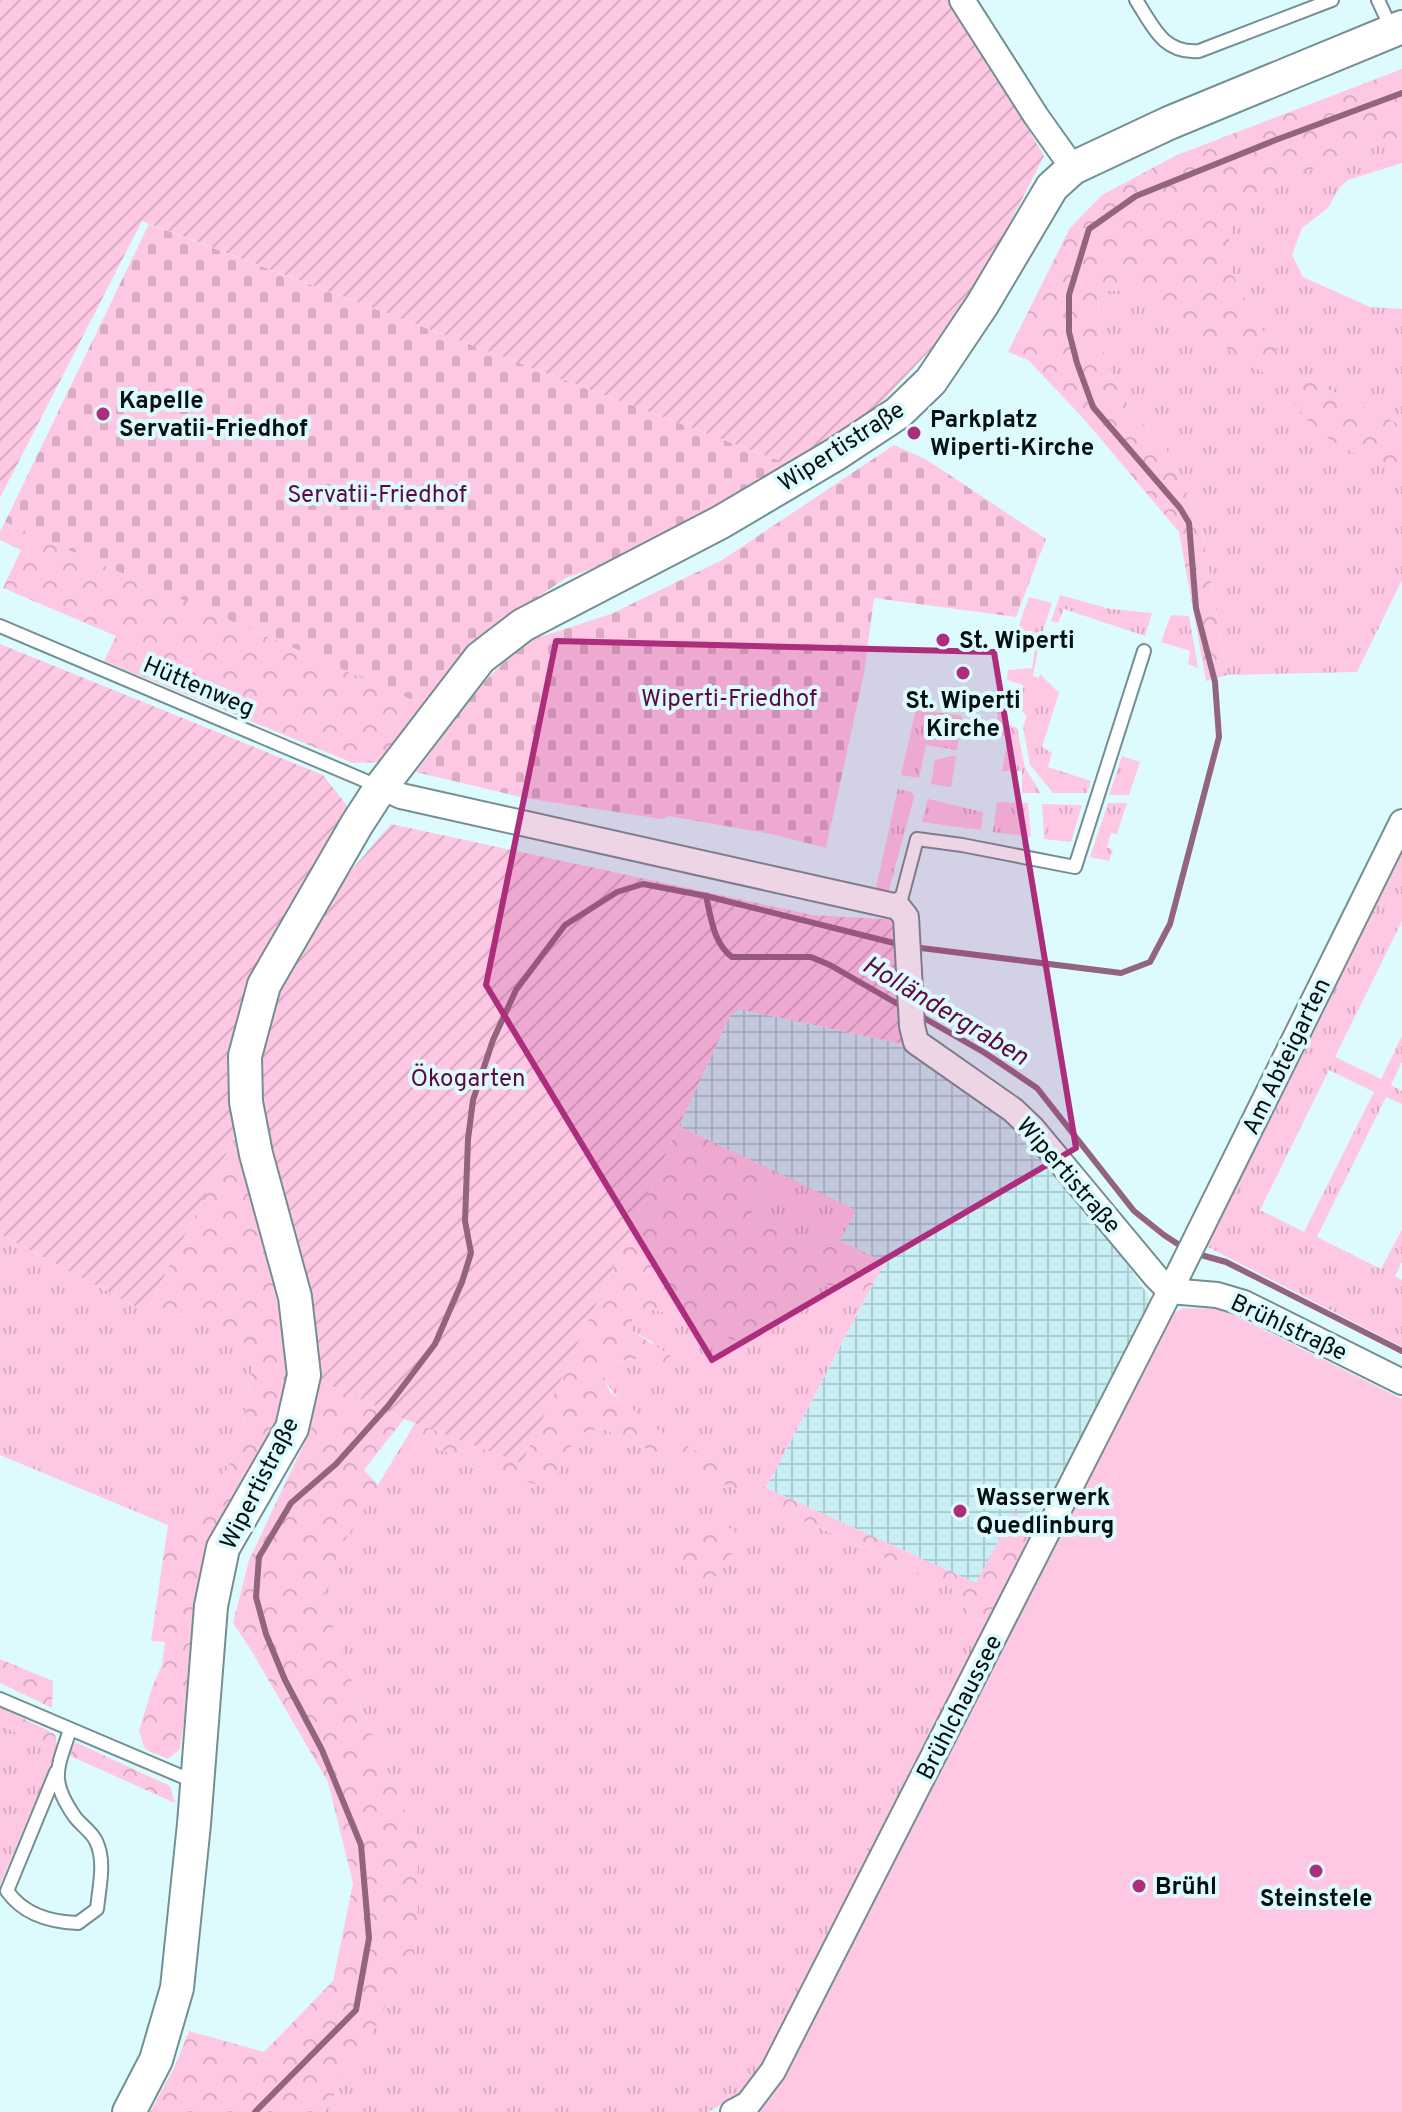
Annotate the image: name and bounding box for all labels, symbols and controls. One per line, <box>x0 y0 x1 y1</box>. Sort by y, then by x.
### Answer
place label: Kapelle Servatii-Friedhof <box>119 387 308 445</box>
street label: Wipertistraße <box>773 396 911 500</box>
marker: Kapelle Servatii-Friedhof <box>94 405 112 423</box>
place label: Parkplatz Wiperti-Kirche <box>930 406 1094 464</box>
marker: Parkplatz Wiperti-Kirche <box>905 424 923 442</box>
park label: Servatii-Friedhof <box>287 481 467 511</box>
place label: St. Wiperti <box>959 627 1075 657</box>
marker: St. Wiperti <box>934 631 952 649</box>
street label: Hüttenweg <box>138 651 258 725</box>
marker: St. Wiperti Kirche <box>954 664 972 682</box>
park label: Wiperti-Friedhof <box>641 685 817 715</box>
place label: St. Wiperti Kirche <box>905 687 1021 745</box>
water label: Holländergraben <box>856 950 1034 1075</box>
street label: Am Abteigarten <box>1237 974 1339 1140</box>
park label: Ökogarten <box>410 1063 526 1095</box>
street label: Wipertistraße <box>1009 1112 1126 1241</box>
street label: Brühlstraße <box>1225 1289 1351 1369</box>
street label: Wipertistraße <box>215 1413 307 1555</box>
place label: Wasserwerk Quedlinburg <box>976 1484 1114 1542</box>
marker: Wasserwerk Quedlinburg <box>951 1502 969 1520</box>
street label: Brühlchaussee <box>911 1630 1010 1785</box>
marker: Steinstele <box>1307 1862 1325 1880</box>
place label: Brühl <box>1155 1873 1217 1903</box>
marker: Brühl <box>1130 1877 1148 1895</box>
place label: Steinstele <box>1260 1885 1372 1915</box>

